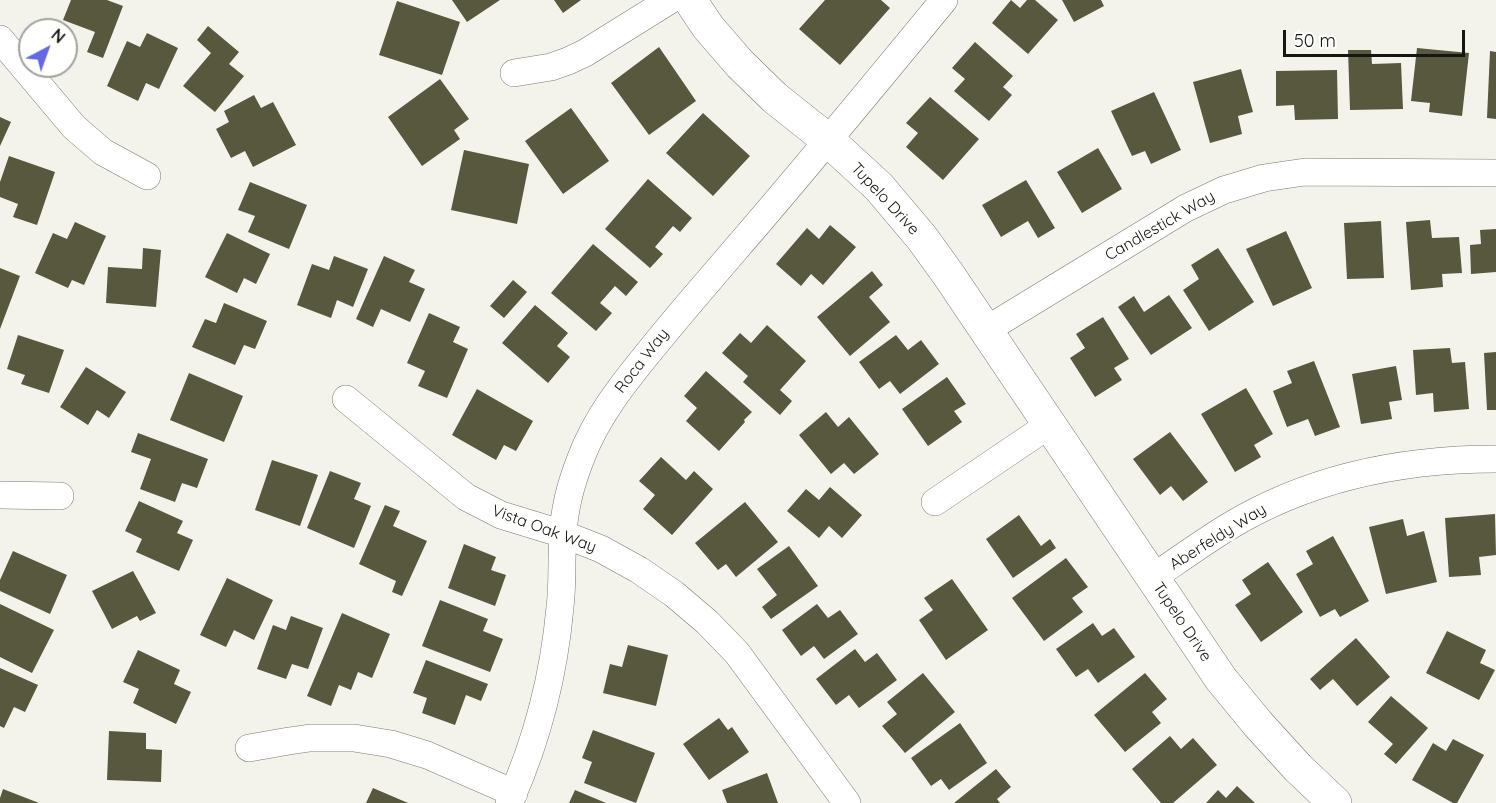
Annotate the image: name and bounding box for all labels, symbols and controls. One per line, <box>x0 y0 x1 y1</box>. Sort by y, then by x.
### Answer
north arrow <box>18 18 78 78</box>
scale bar <box>1286 18 1468 56</box>
text: N <box>47 25 69 47</box>
text: 50 m <box>1294 29 1336 52</box>
street label: Tupelo Drive <box>847 159 923 239</box>
street label: Candlestick Way <box>1102 187 1218 265</box>
street label: Roca Way <box>611 325 673 397</box>
street label: Aberfeldy Way <box>1166 500 1270 574</box>
street label: Vista Oak Way <box>489 501 599 557</box>
street label: Tupelo Drive <box>1148 579 1216 665</box>

